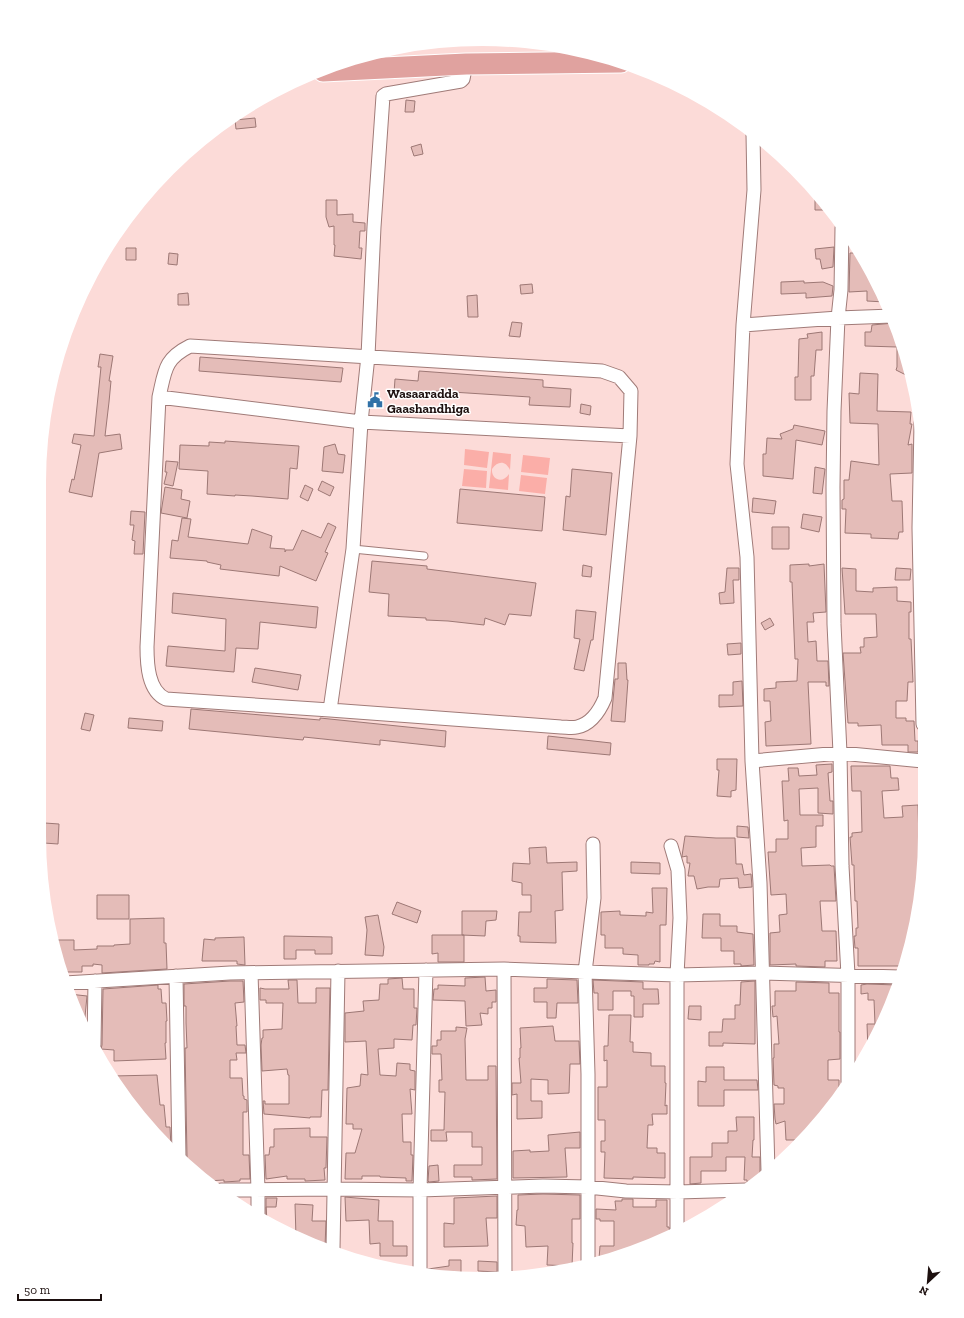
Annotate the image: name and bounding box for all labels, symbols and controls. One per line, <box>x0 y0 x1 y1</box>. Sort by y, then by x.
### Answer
place label: Wasaaradda Gaashandhiga <box>387 386 470 416</box>
public building icon: Wasaaradda Gaashandhiga <box>366 391 384 409</box>
north arrow <box>908 1262 948 1302</box>
scale bar <box>18 1276 101 1302</box>
text: 50 m <box>24 1283 51 1297</box>
text: N <box>917 1283 930 1298</box>

